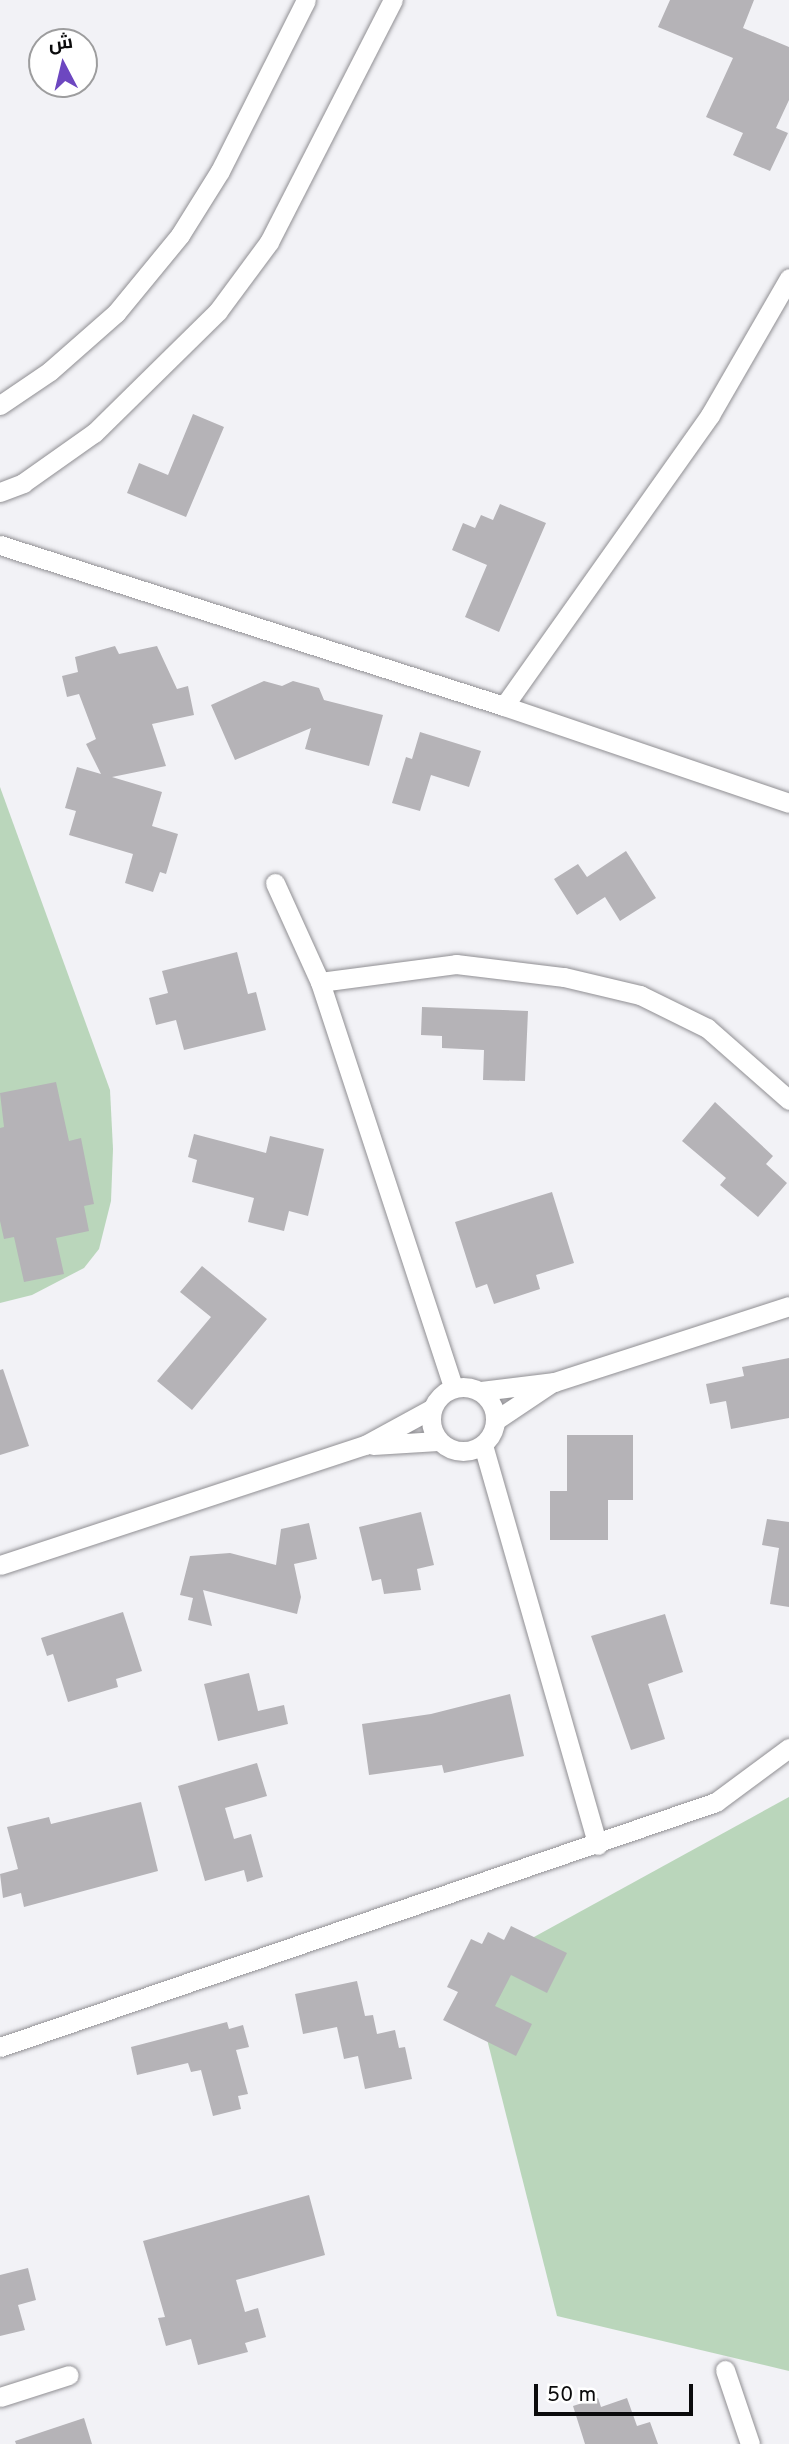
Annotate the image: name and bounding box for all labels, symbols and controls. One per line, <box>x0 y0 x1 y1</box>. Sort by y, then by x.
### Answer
north arrow <box>28 28 98 98</box>
text: ش <box>47 31 74 58</box>
scale bar <box>537 2370 696 2414</box>
text: 50 m <box>547 2382 596 2409</box>

